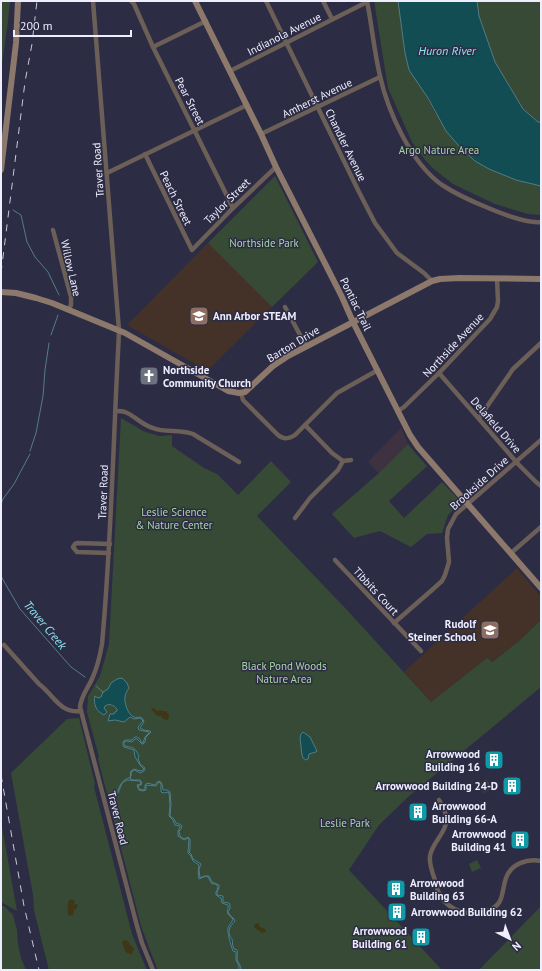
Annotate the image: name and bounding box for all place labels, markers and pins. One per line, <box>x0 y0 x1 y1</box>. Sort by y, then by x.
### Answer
school or university icon: Ann Arbor STEAM <box>188 305 210 327</box>
place label: Ann Arbor STEAM <box>213 309 296 323</box>
place label: Northside Community Church <box>163 363 251 390</box>
church icon: Northside Community Church <box>138 365 160 387</box>
place label: Rudolf Steiner School <box>408 617 477 644</box>
school or university icon: Rudolf Steiner School <box>479 619 501 641</box>
place label: Arrowwood Building 16 <box>425 747 480 774</box>
building icon: Arrowwood Building 16 <box>483 749 505 771</box>
building icon: Arrowwood Building 24-D <box>501 775 523 797</box>
place label: Arrowwood Building 24-D <box>376 779 498 793</box>
place label: Arrowwood Building 66-A <box>432 799 497 826</box>
building icon: Arrowwood Building 66-A <box>407 801 429 823</box>
place label: Arrowwood Building 41 <box>451 827 506 854</box>
building icon: Arrowwood Building 41 <box>509 829 531 851</box>
place label: Arrowwood Building 63 <box>410 876 465 903</box>
building icon: Arrowwood Building 63 <box>385 878 407 900</box>
building icon: Arrowwood Building 62 <box>386 901 408 923</box>
place label: Arrowwood Building 62 <box>411 905 522 919</box>
place label: Arrowwood Building 61 <box>352 924 407 951</box>
building icon: Arrowwood Building 61 <box>410 926 432 948</box>

